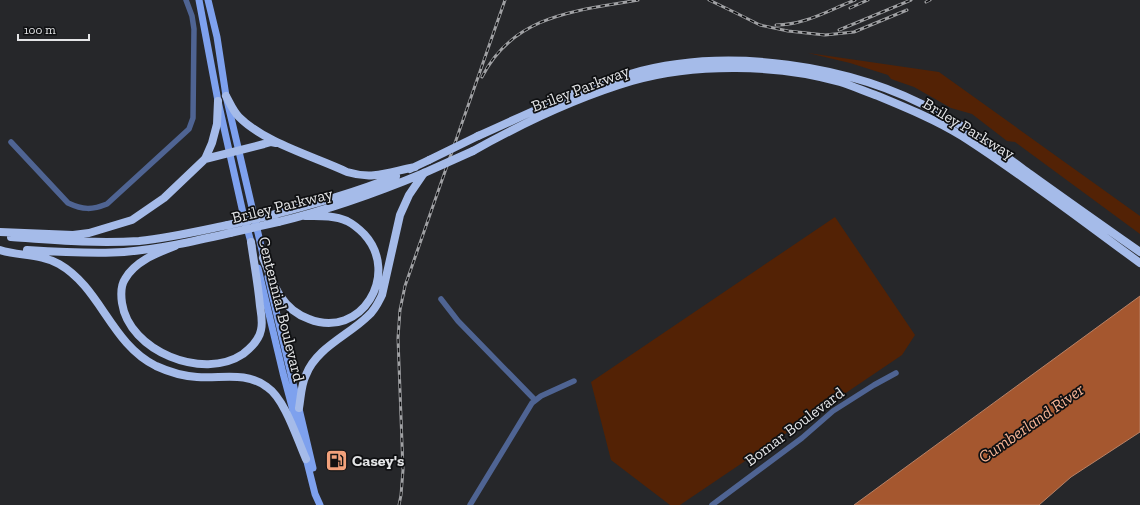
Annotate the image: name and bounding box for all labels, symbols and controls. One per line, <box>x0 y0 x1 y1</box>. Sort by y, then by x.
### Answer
scale bar <box>18 16 89 42</box>
text: 100 m <box>24 23 56 37</box>
street label: Briley Parkway <box>529 61 633 116</box>
street label: Briley Parkway <box>920 94 1019 164</box>
street label: Briley Parkway <box>230 184 335 227</box>
street label: Centennial Boulevard <box>254 235 309 384</box>
water label: Cumberland River <box>974 379 1088 467</box>
street label: Bomar Boulevard <box>741 383 848 470</box>
fuel station icon: Casey's <box>324 447 350 473</box>
place label: Casey's <box>352 451 404 470</box>

